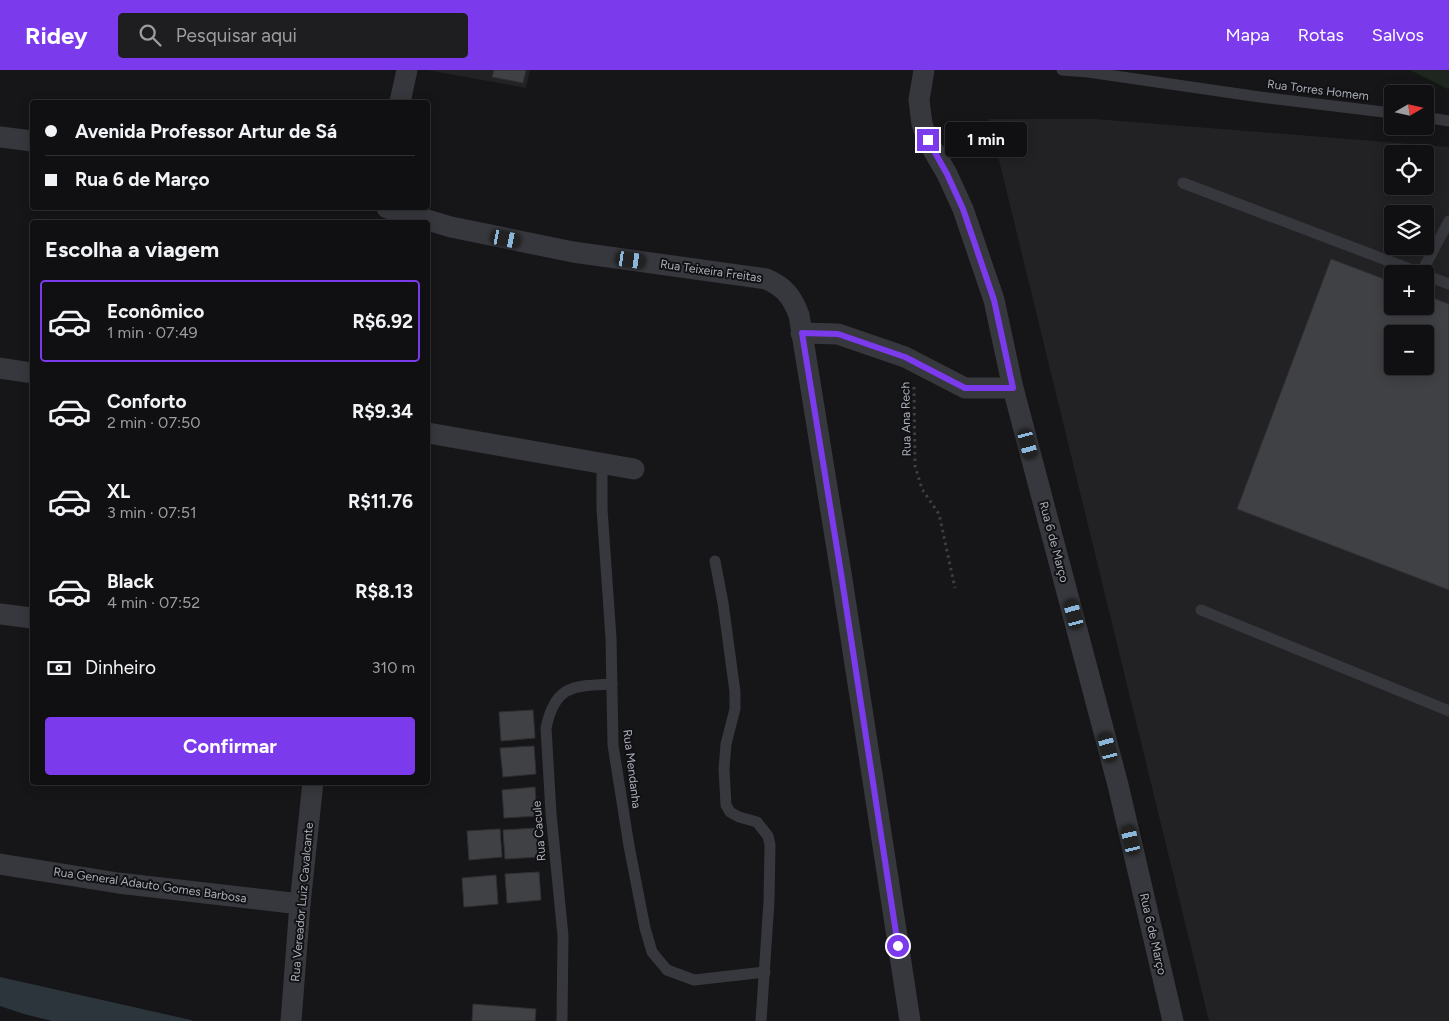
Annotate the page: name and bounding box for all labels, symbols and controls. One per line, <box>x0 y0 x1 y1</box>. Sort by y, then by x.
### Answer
search box <box>118 13 468 58</box>
text: Ridey <box>25 21 88 50</box>
icon: search <box>136 21 164 49</box>
text: Pesquisar aqui <box>176 24 297 47</box>
text: Mapa <box>1226 24 1270 46</box>
text: Rotas <box>1298 24 1344 46</box>
text: Salvos <box>1372 24 1424 46</box>
street label: Rua Torres Homem <box>1266 77 1370 103</box>
north arrow <box>1384 85 1434 135</box>
map controls <box>1384 85 1434 375</box>
text: Avenida Professor Artur de Sá <box>75 120 337 143</box>
callout: 1 min <box>946 122 1028 158</box>
route end <box>917 129 939 151</box>
text: 1 min <box>967 130 1005 149</box>
button: locate <box>1384 145 1434 195</box>
text: Rua 6 de Março <box>75 168 210 191</box>
button: layers <box>1384 205 1434 255</box>
car <box>489 229 522 249</box>
text: Escolha a viagem <box>45 236 219 263</box>
car <box>615 250 646 270</box>
street label: Rua Teixeira Freitas <box>659 257 763 285</box>
button: + <box>1384 265 1434 315</box>
icon: car <box>47 299 92 344</box>
text: Econômico <box>107 300 204 323</box>
text: R$6.92 <box>352 310 413 333</box>
text: 1 min · 07:49 <box>107 323 198 342</box>
button: − <box>1384 325 1434 375</box>
street label: Rua Ana Rech <box>898 381 914 456</box>
icon: car <box>47 389 92 434</box>
text: Conforto <box>107 390 187 413</box>
text: R$9.34 <box>352 400 413 423</box>
text: 2 min · 07:50 <box>107 413 200 432</box>
car <box>1016 428 1039 460</box>
icon: car <box>47 479 92 524</box>
text: XL <box>107 480 130 503</box>
text: R$11.76 <box>348 490 413 513</box>
street label: Rua 6 de Março <box>1036 500 1072 584</box>
text: 3 min · 07:51 <box>107 503 197 522</box>
icon: car <box>47 569 92 614</box>
text: Black <box>107 570 154 593</box>
text: R$8.13 <box>355 580 413 603</box>
text: 4 min · 07:52 <box>107 593 200 612</box>
car <box>1062 598 1085 630</box>
icon: cash <box>45 654 73 682</box>
text: Dinheiro <box>85 656 156 679</box>
text: 310 m <box>372 658 415 677</box>
button: Confirmar <box>45 717 415 775</box>
street label: Rua Mendanha <box>620 729 644 809</box>
car <box>1096 731 1119 763</box>
street label: Rua Cacule <box>529 800 549 862</box>
street label: Rua Vereador Luiz Cavalcante <box>288 821 316 982</box>
car <box>1120 824 1141 856</box>
street label: Rua General Adauto Gomes Barbosa <box>53 865 247 905</box>
street label: Rua 6 de Março <box>1137 892 1169 976</box>
route start <box>887 935 909 957</box>

